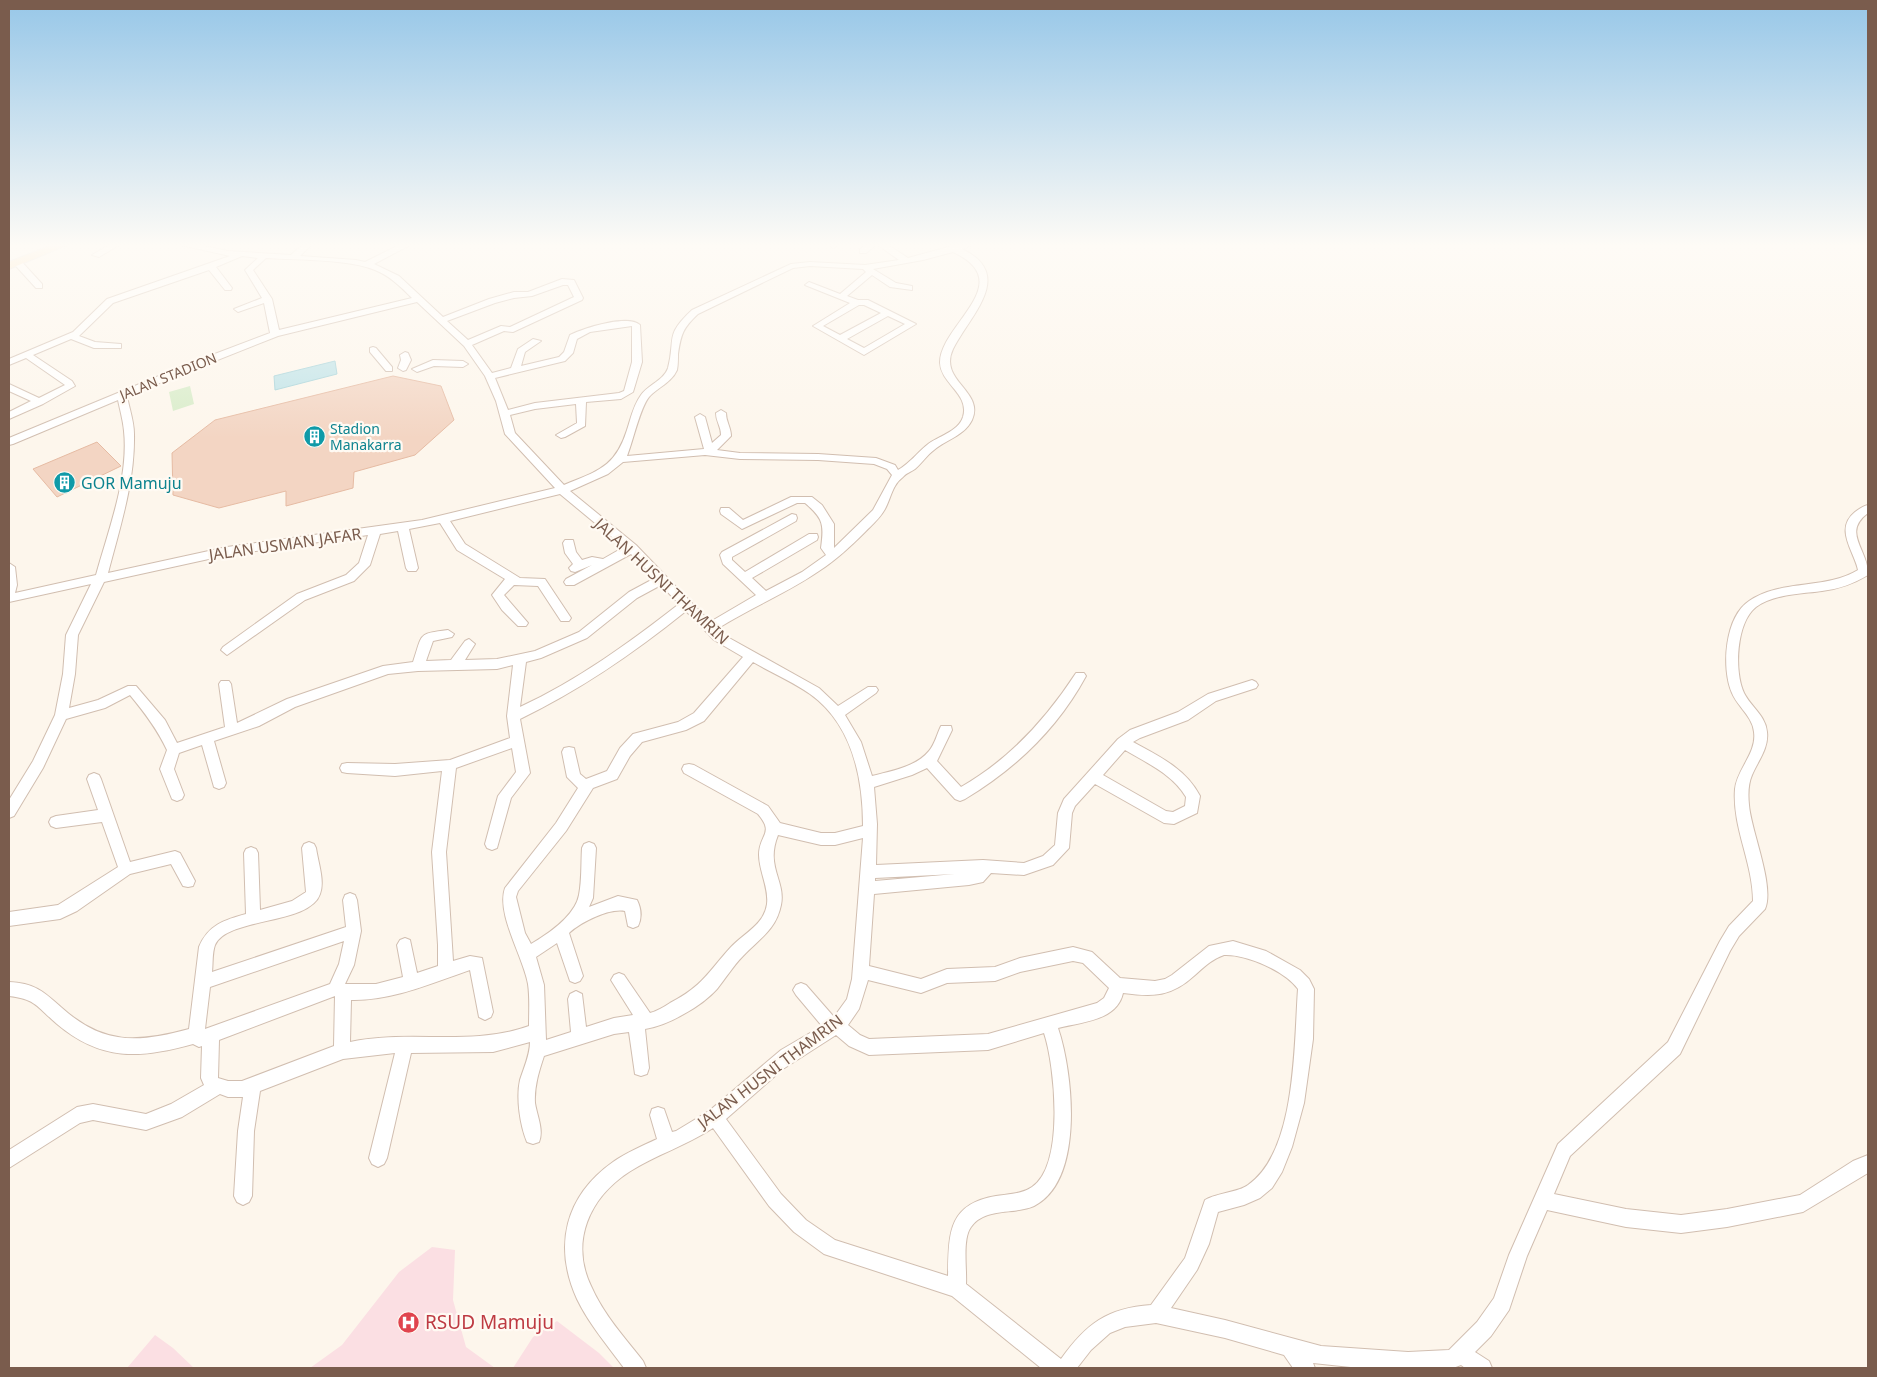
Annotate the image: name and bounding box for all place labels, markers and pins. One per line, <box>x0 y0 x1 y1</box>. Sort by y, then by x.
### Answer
place label: Stadion Manakarra <box>330 419 402 454</box>
building icon: Stadion Manakarra <box>302 424 326 448</box>
building icon: GOR Mamuju <box>53 471 77 495</box>
place label: GOR Mamuju <box>81 472 182 494</box>
place label: RSUD Mamuju <box>425 1309 554 1335</box>
hospital icon: RSUD Mamuju <box>397 1310 421 1334</box>

